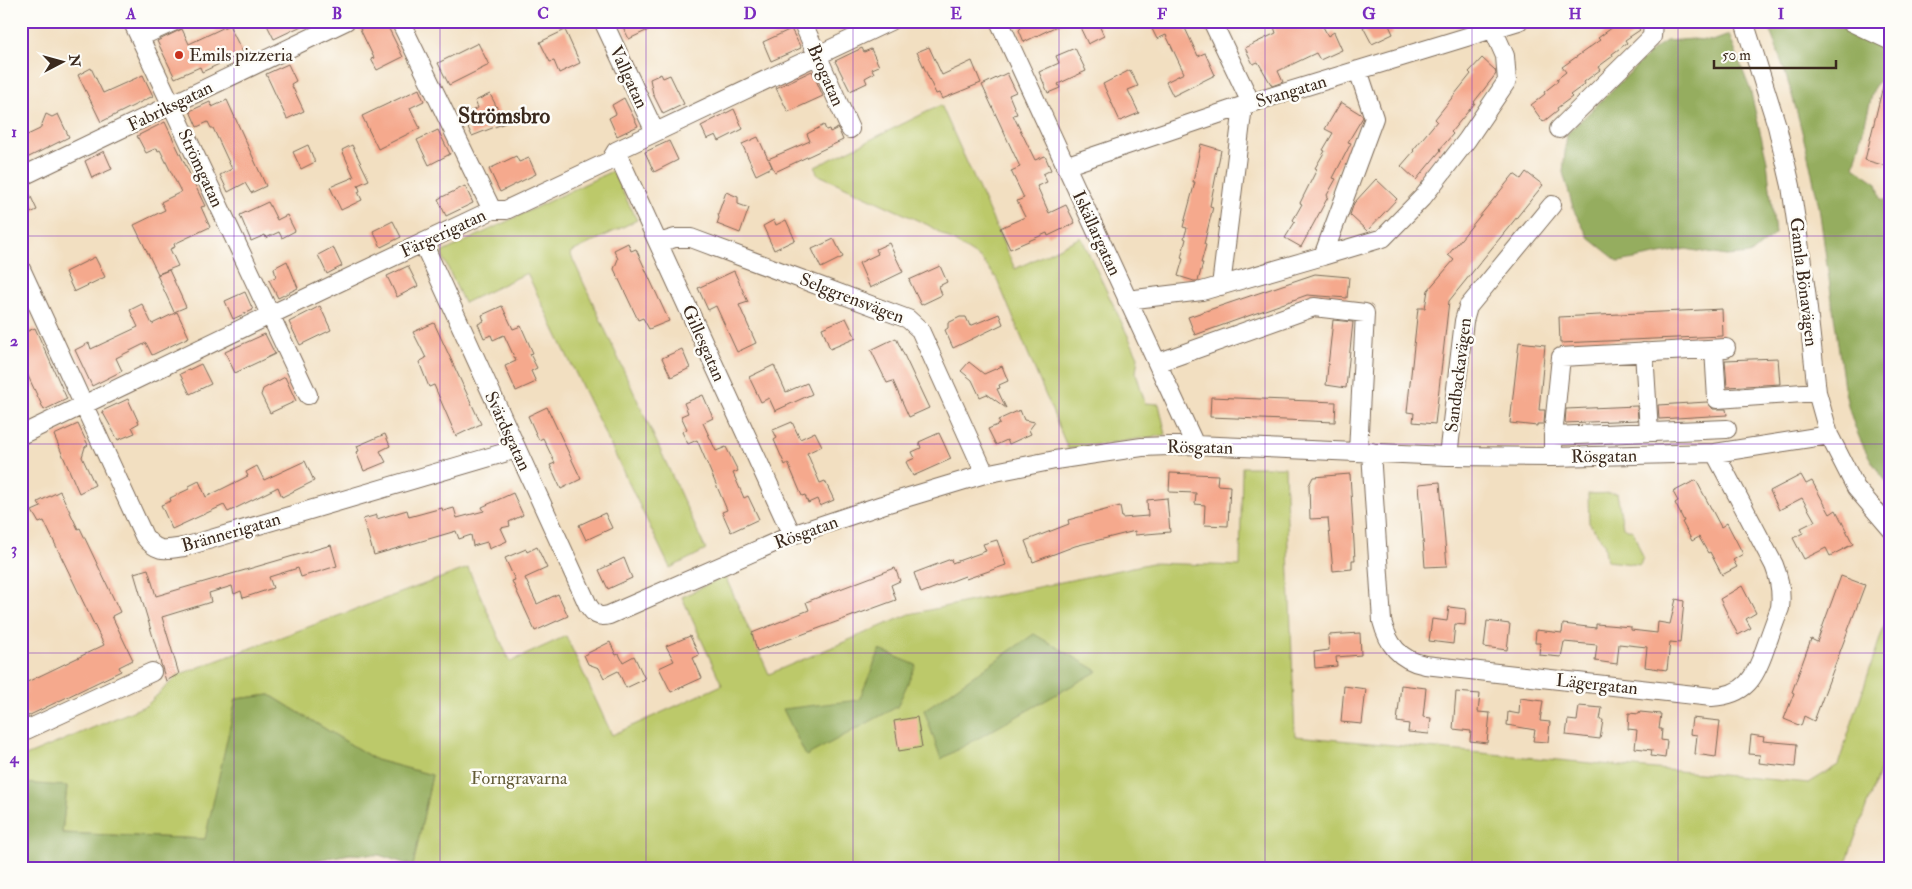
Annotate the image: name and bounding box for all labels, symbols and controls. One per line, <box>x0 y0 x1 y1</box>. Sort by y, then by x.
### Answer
text: A <box>125 4 137 24</box>
text: B <box>332 4 342 24</box>
text: C <box>537 4 549 24</box>
text: D <box>743 4 757 24</box>
text: E <box>950 4 962 24</box>
text: F <box>1157 4 1167 24</box>
text: G <box>1362 4 1376 24</box>
text: H <box>1568 4 1582 24</box>
text: I <box>1778 4 1785 24</box>
north arrow <box>38 38 88 88</box>
scale bar <box>1714 38 1837 70</box>
street label: Brogatan <box>802 40 849 110</box>
street label: Vallgatan <box>604 42 653 112</box>
place label: Emils pizzeria <box>189 44 294 67</box>
text: 50 m <box>1722 46 1751 65</box>
marker: Emils pizzeria <box>173 49 185 61</box>
text: N <box>65 53 84 68</box>
street label: Svangatan <box>1253 70 1329 113</box>
street label: Fabriksgatan <box>124 76 217 137</box>
district label: Strömsbro <box>458 102 550 130</box>
text: 1 <box>11 122 17 142</box>
street label: Strömgatan <box>172 125 229 211</box>
street label: Iskällargatan <box>1067 187 1126 279</box>
street label: Färgerigatan <box>397 204 490 263</box>
street label: Gamla Bönavägen <box>1784 216 1823 348</box>
street label: Selggrensvägen <box>796 268 907 329</box>
street label: Gillesgatan <box>676 301 731 385</box>
street label: Sandbackavägen <box>1440 316 1477 434</box>
text: 2 <box>10 331 18 351</box>
street label: Svärdsgatan <box>479 388 536 475</box>
street label: Rösgatan <box>1167 435 1233 460</box>
street label: Rösgatan <box>1571 444 1637 469</box>
street label: Brännerigatan <box>179 507 283 558</box>
street label: Rösgatan <box>771 510 841 555</box>
text: 3 <box>11 539 17 559</box>
street label: Lägergatan <box>1555 669 1639 700</box>
text: 4 <box>9 748 20 768</box>
park label: Forngravarna <box>471 767 568 790</box>

